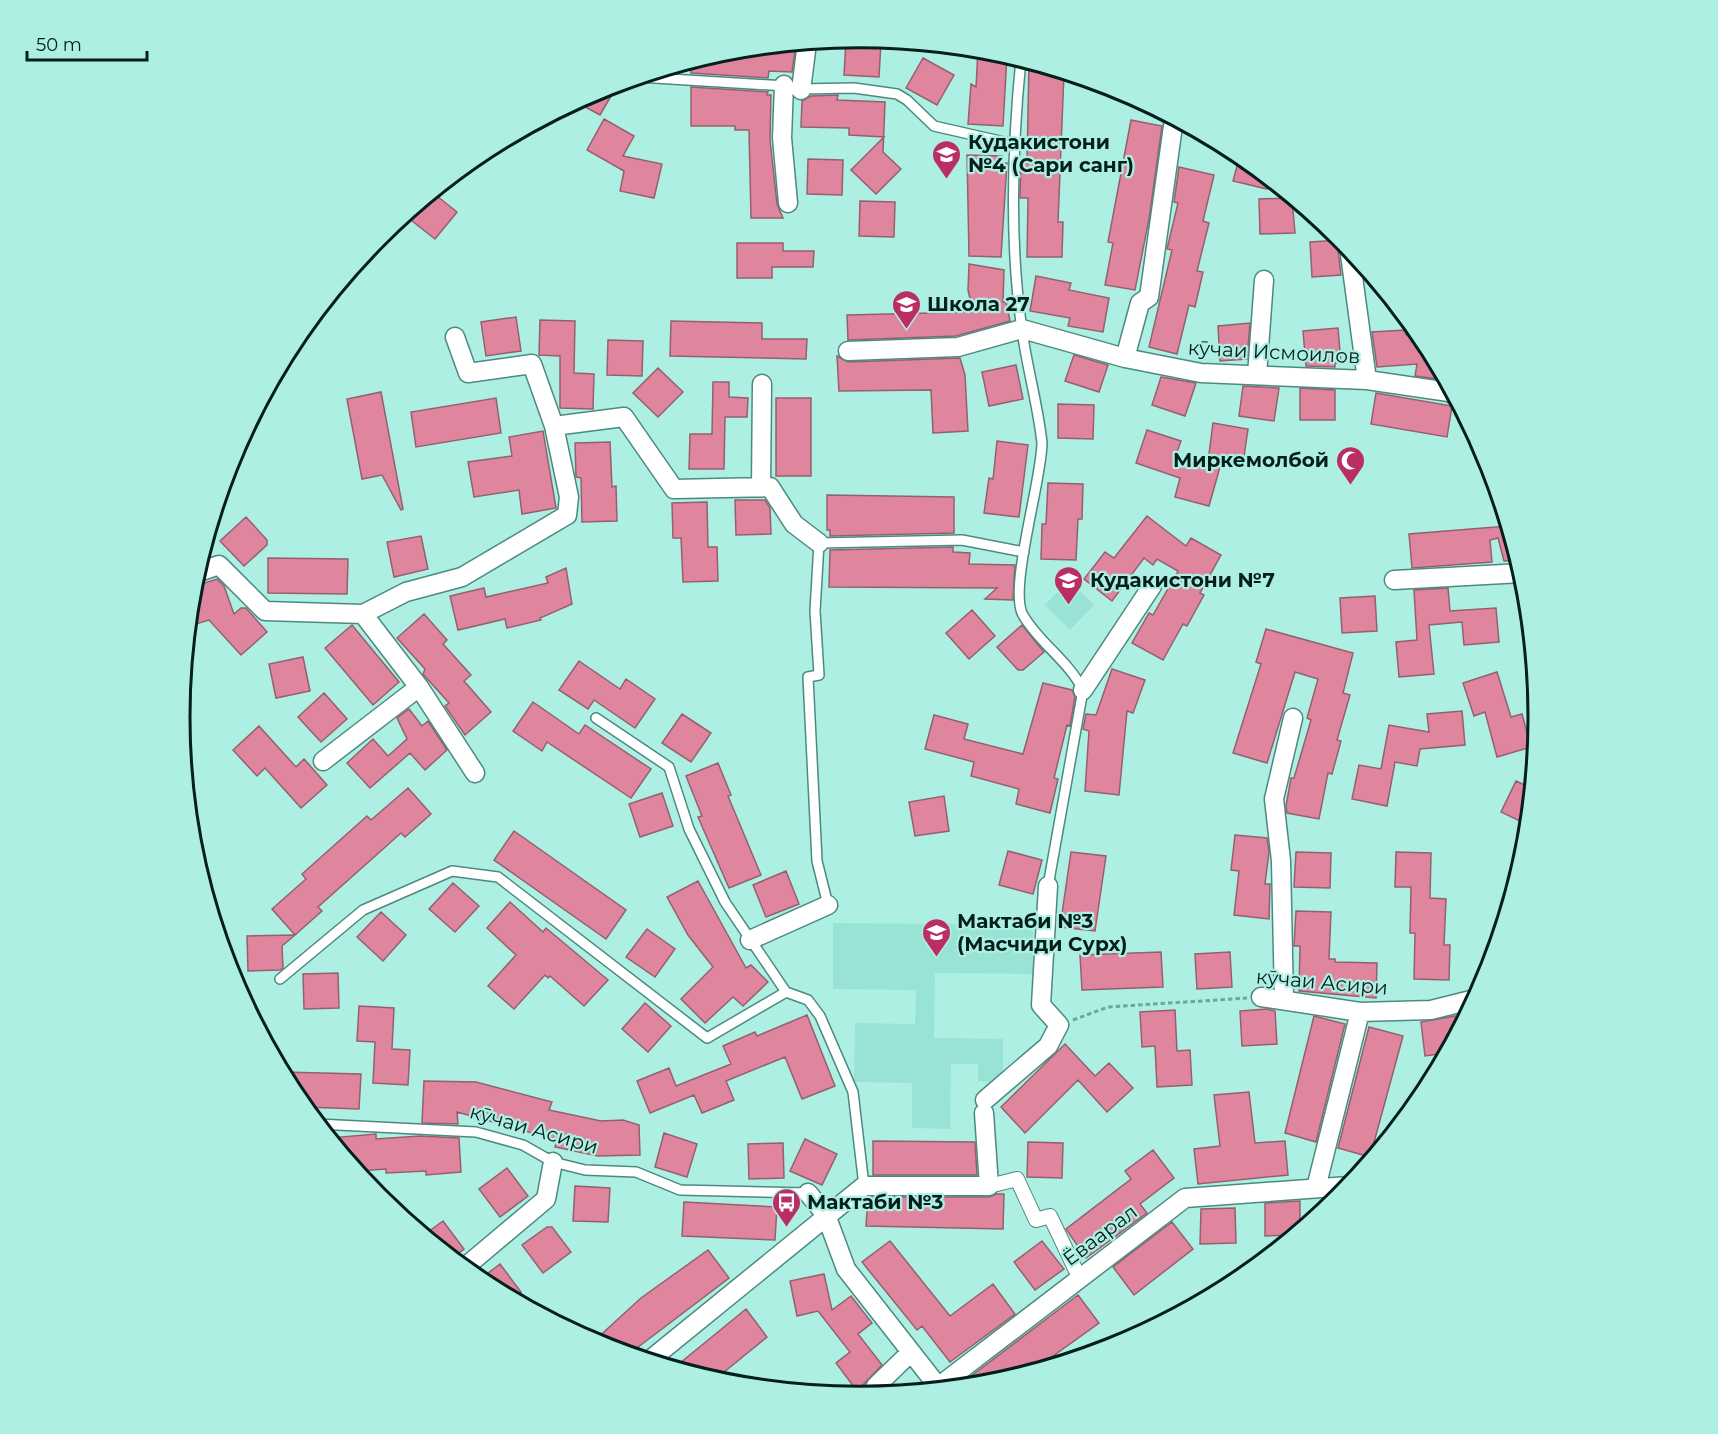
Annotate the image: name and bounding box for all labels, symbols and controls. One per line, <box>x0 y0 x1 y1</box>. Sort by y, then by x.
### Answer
scale bar <box>27 24 147 62</box>
text: 50 m <box>36 34 82 56</box>
place label: Кудакистони №4 (Сари санг) <box>968 130 1134 177</box>
school or university icon: Кудакистони №4 (Сари санг) <box>931 138 963 180</box>
school or university icon: Школа 27 <box>890 288 922 330</box>
place label: Школа 27 <box>927 292 1030 316</box>
street label: кӯчаи Исмоилов <box>1187 336 1361 368</box>
mosque icon: Миркемолбой <box>1334 444 1366 486</box>
place label: Миркемолбой <box>1173 448 1329 472</box>
school or university icon: Кудакистони №7 <box>1053 564 1085 606</box>
place label: Кудакистони №7 <box>1090 568 1275 592</box>
place label: Мактаби №3 (Масчиди Сурх) <box>957 909 1127 956</box>
school or university icon: Мактаби №3 (Масчиди Сурх) <box>920 916 952 958</box>
street label: кӯчаи Асири <box>1255 964 1389 1000</box>
street label: кӯчаи Асири <box>467 1099 601 1159</box>
bus stop icon: Мактаби №3 <box>770 1186 802 1228</box>
place label: Мактаби №3 <box>807 1190 943 1214</box>
street label: Ёваарал <box>1058 1199 1142 1271</box>

